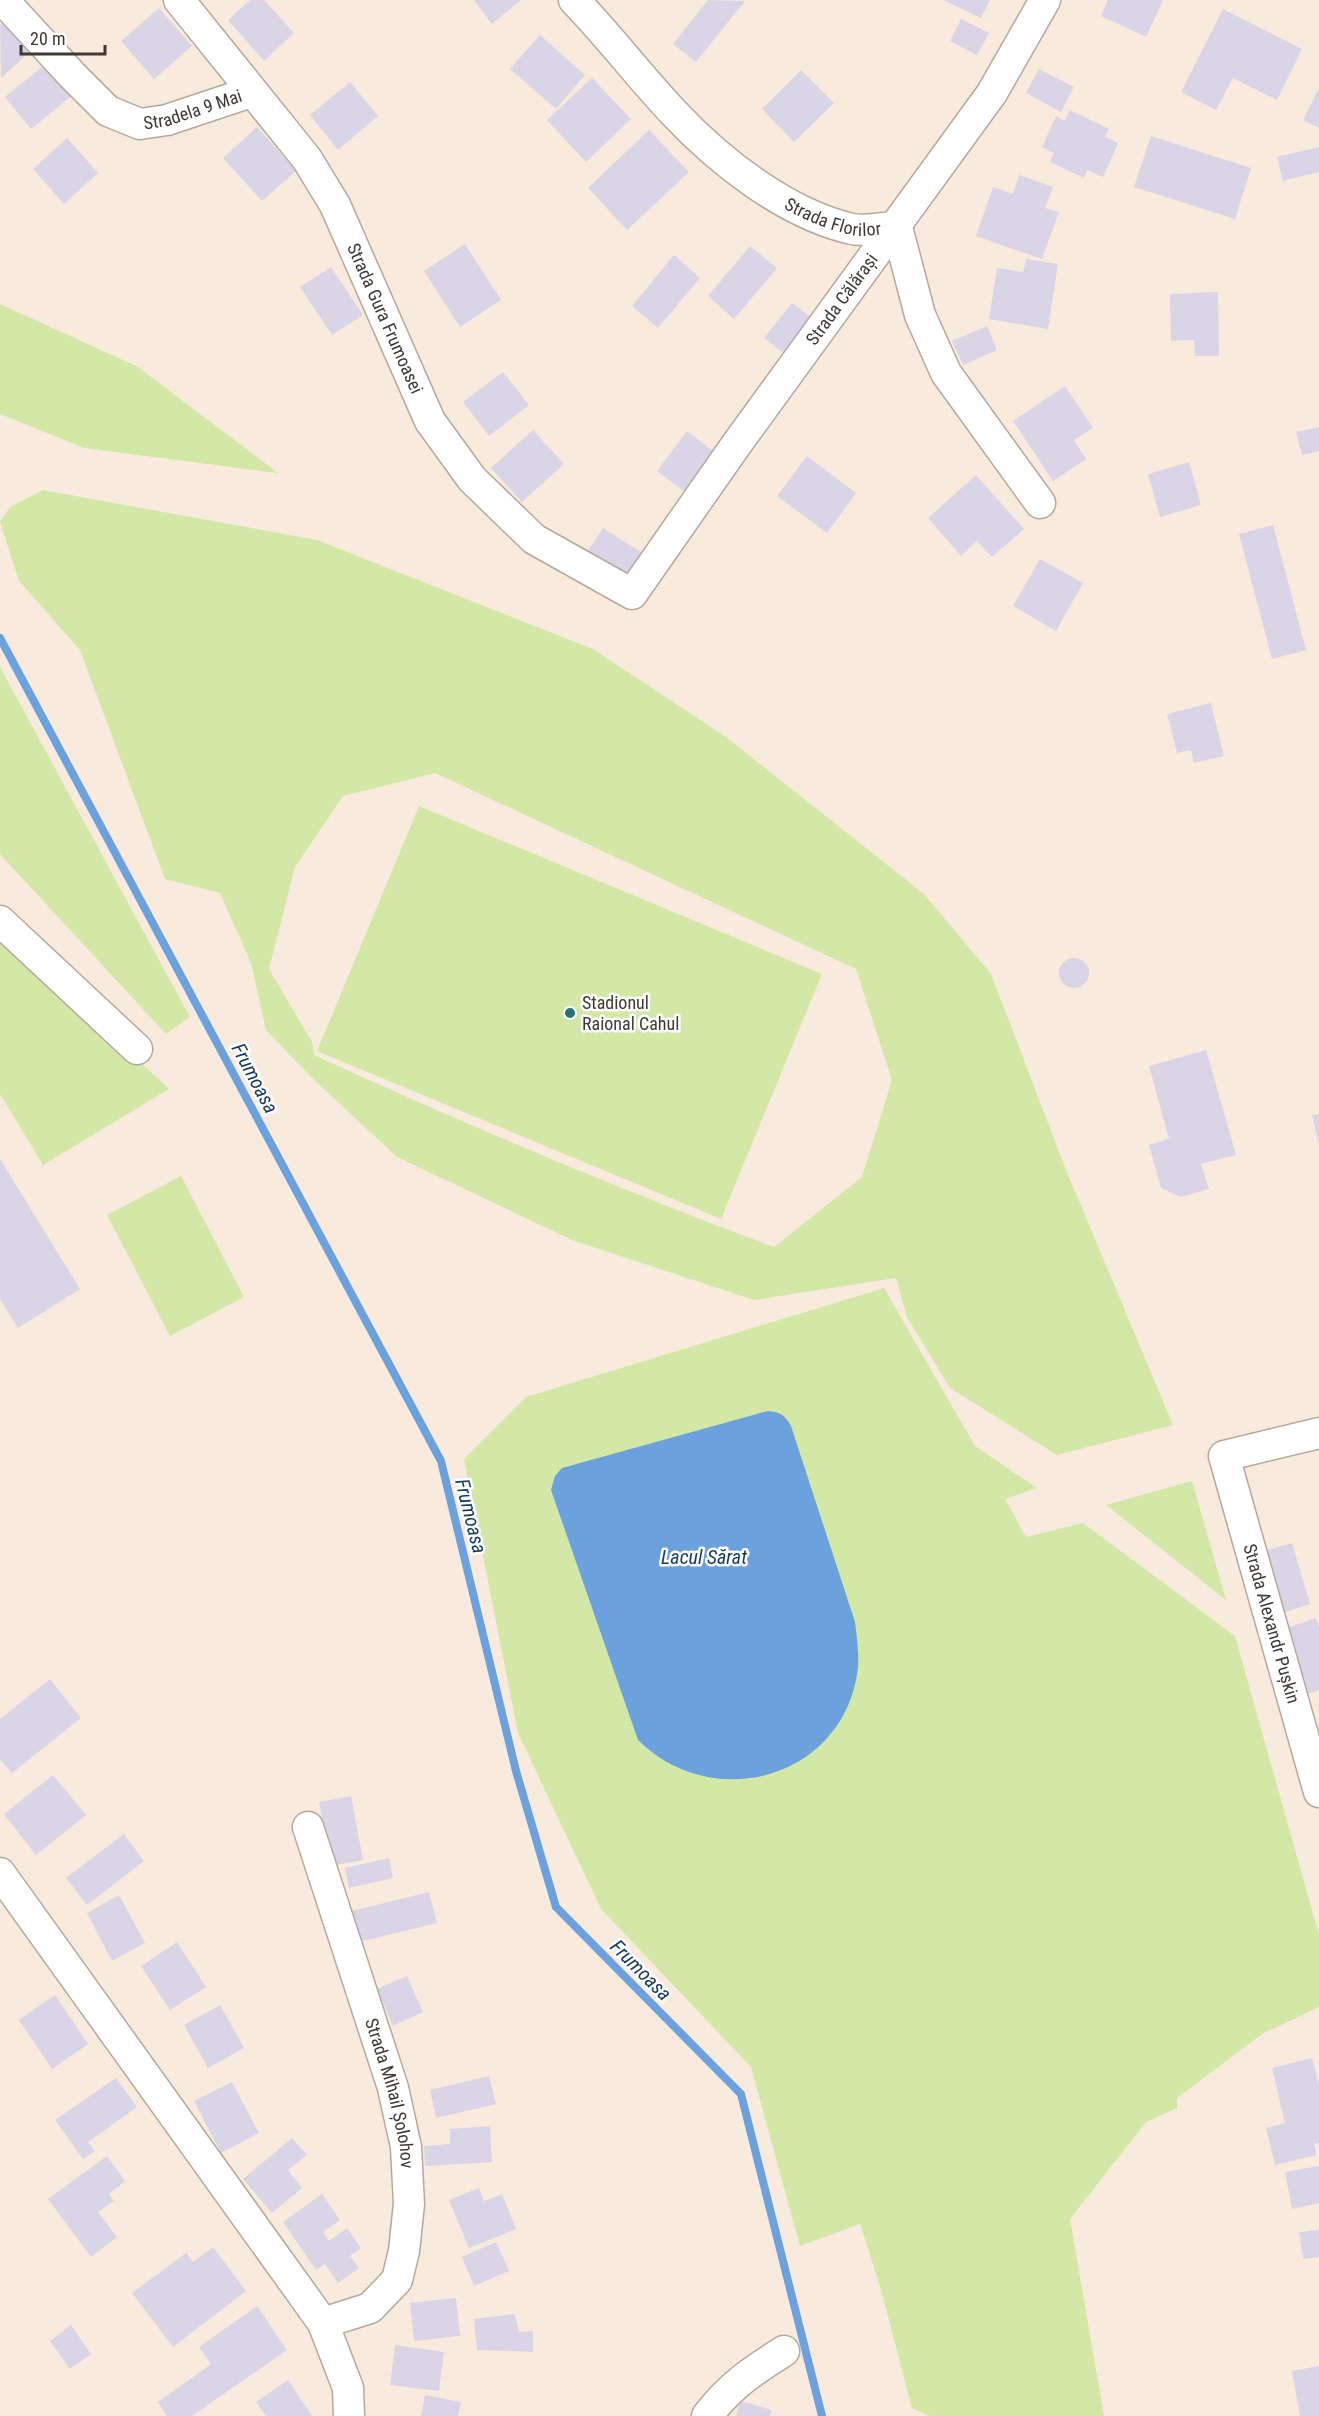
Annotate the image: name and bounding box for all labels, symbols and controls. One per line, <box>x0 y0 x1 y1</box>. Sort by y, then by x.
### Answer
scale bar <box>21 18 105 56</box>
text: 20 m <box>30 28 65 49</box>
street label: Stradela 9 Mai <box>142 85 245 133</box>
street label: Strada Florilor <box>781 193 883 240</box>
street label: Strada Gura Frumoasei <box>343 240 428 397</box>
street label: Strada Călărași <box>801 249 882 349</box>
place label: Stadionul Raional Cahul <box>582 992 679 1034</box>
marker: Stadionul Raional Cahul <box>563 1006 577 1020</box>
water label: Frumoasa <box>227 1039 283 1117</box>
water label: Frumoasa <box>450 1476 492 1556</box>
street label: Strada Alexandr Pușkin <box>1239 1541 1304 1706</box>
water label: Lacul Sărat <box>661 1545 747 1569</box>
water label: Frumoasa <box>606 1935 676 2005</box>
street label: Strada Mihail Șolohov <box>361 2015 418 2169</box>

